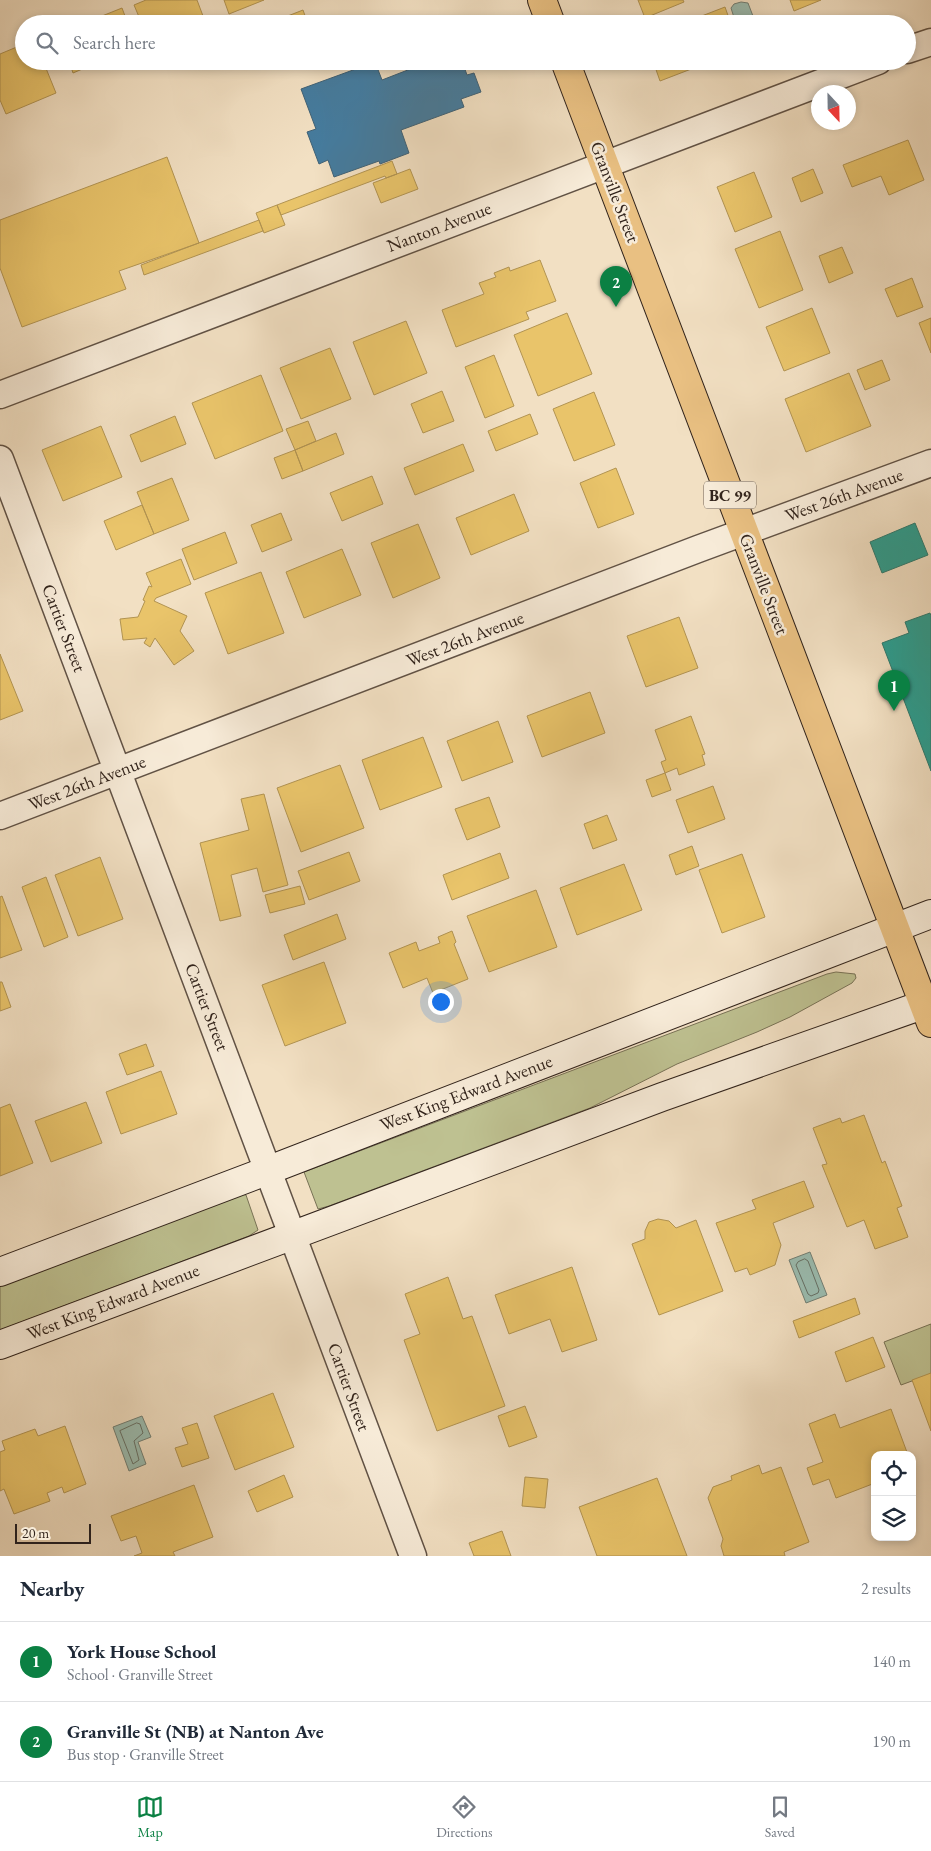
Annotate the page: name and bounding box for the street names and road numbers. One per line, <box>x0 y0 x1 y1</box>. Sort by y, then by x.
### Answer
street label: Granville Street <box>586 138 645 246</box>
street label: Nanton Avenue <box>383 196 494 257</box>
street label: West 26th Avenue <box>782 462 906 527</box>
road number: BC 99 <box>704 482 756 508</box>
street label: Granville Street <box>735 530 794 638</box>
street label: Cartier Street <box>37 581 92 675</box>
street label: West 26th Avenue <box>403 606 527 672</box>
street label: West 26th Avenue <box>25 750 149 816</box>
street label: Cartier Street <box>180 960 235 1054</box>
street label: West King Edward Avenue <box>376 1049 555 1136</box>
street label: West King Edward Avenue <box>23 1258 202 1345</box>
street label: Cartier Street <box>323 1340 376 1434</box>

